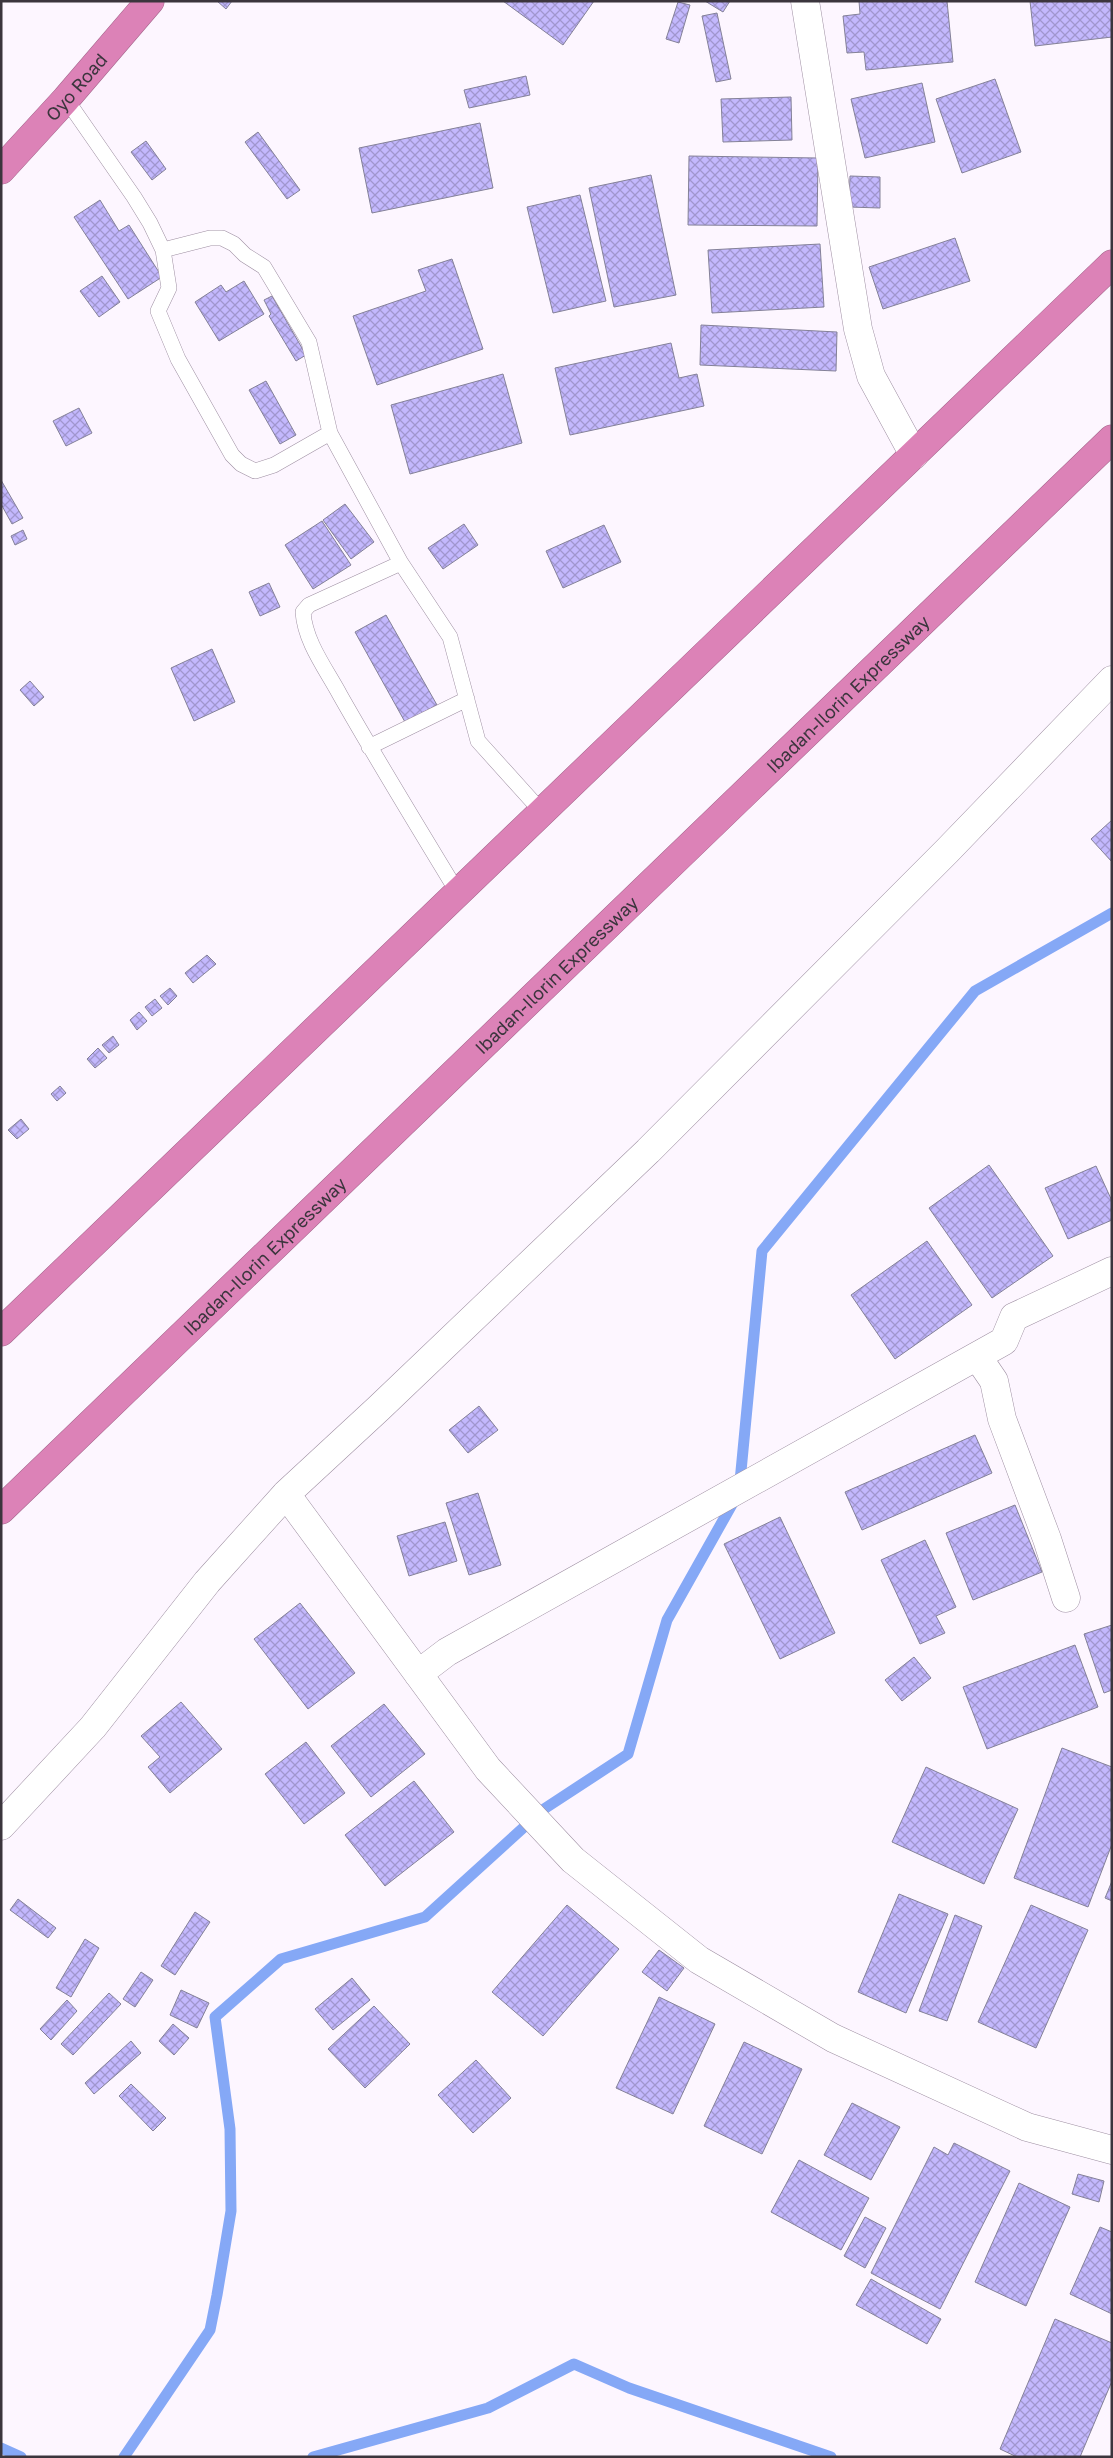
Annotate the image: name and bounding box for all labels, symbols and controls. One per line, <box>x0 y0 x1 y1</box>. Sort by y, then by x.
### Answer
street label: Oyo Road <box>41 49 111 125</box>
street label: Ibadan-Ilorin Expressway <box>762 610 934 777</box>
street label: Ibadan-Ilorin Expressway <box>470 891 642 1059</box>
street label: Ibadan-Ilorin Expressway <box>178 1172 351 1340</box>

